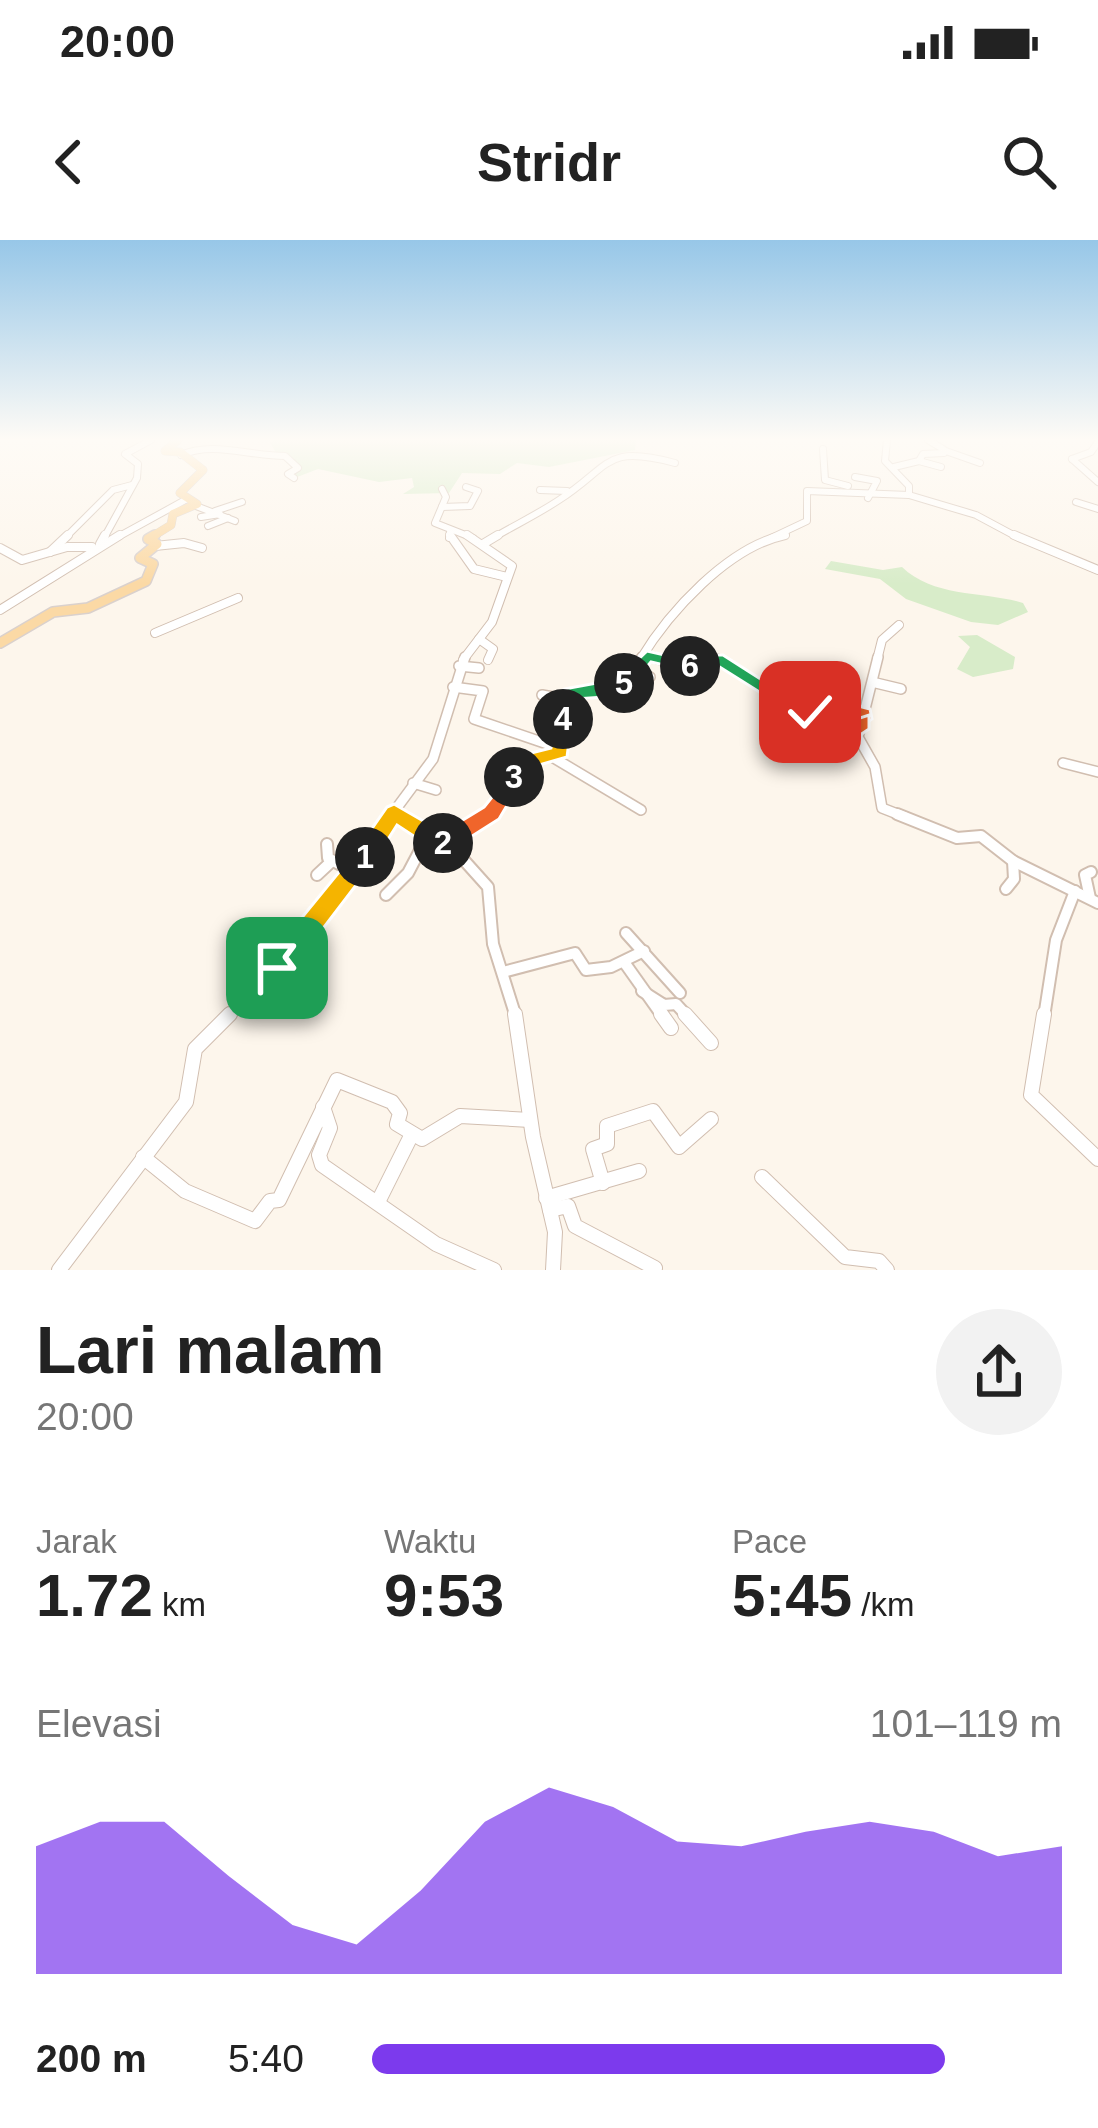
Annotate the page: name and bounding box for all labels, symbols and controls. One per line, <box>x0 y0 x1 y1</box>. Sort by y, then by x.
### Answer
text: 20:00 <box>60 16 175 67</box>
icon: back <box>36 129 102 195</box>
icon: search <box>996 129 1062 195</box>
text: Stridr <box>477 132 621 192</box>
pin: 6 <box>660 636 720 696</box>
text: 6 <box>681 647 699 684</box>
pin: 5 <box>594 653 654 713</box>
pin <box>759 661 861 763</box>
text: 5 <box>615 664 633 701</box>
icon: check <box>777 679 843 745</box>
pin: 4 <box>533 689 593 749</box>
text: 4 <box>554 700 572 737</box>
pin: 3 <box>484 747 544 807</box>
text: 3 <box>505 758 523 795</box>
pin: 2 <box>413 813 473 873</box>
text: 2 <box>434 824 452 861</box>
pin: 1 <box>335 827 395 887</box>
text: 1 <box>356 838 374 875</box>
pin <box>226 917 328 1019</box>
icon: arrive <box>244 935 310 1001</box>
button: share <box>936 1309 1062 1435</box>
text: Lari malam <box>36 1313 385 1387</box>
text: 20:00 <box>36 1395 134 1438</box>
text: Jarak <box>36 1523 117 1560</box>
text: Waktu <box>384 1523 476 1560</box>
text: Pace <box>732 1523 807 1560</box>
text: 1.72 <box>36 1562 153 1629</box>
text: 9:53 <box>384 1562 504 1629</box>
text: 5:45 <box>732 1562 852 1629</box>
text: km <box>153 1586 206 1623</box>
text: /km <box>852 1586 914 1623</box>
text: Elevasi <box>36 1702 162 1745</box>
text: 101–119 m <box>870 1702 1062 1745</box>
text: 200 m <box>36 2037 147 2080</box>
text: 5:40 <box>228 2037 304 2080</box>

